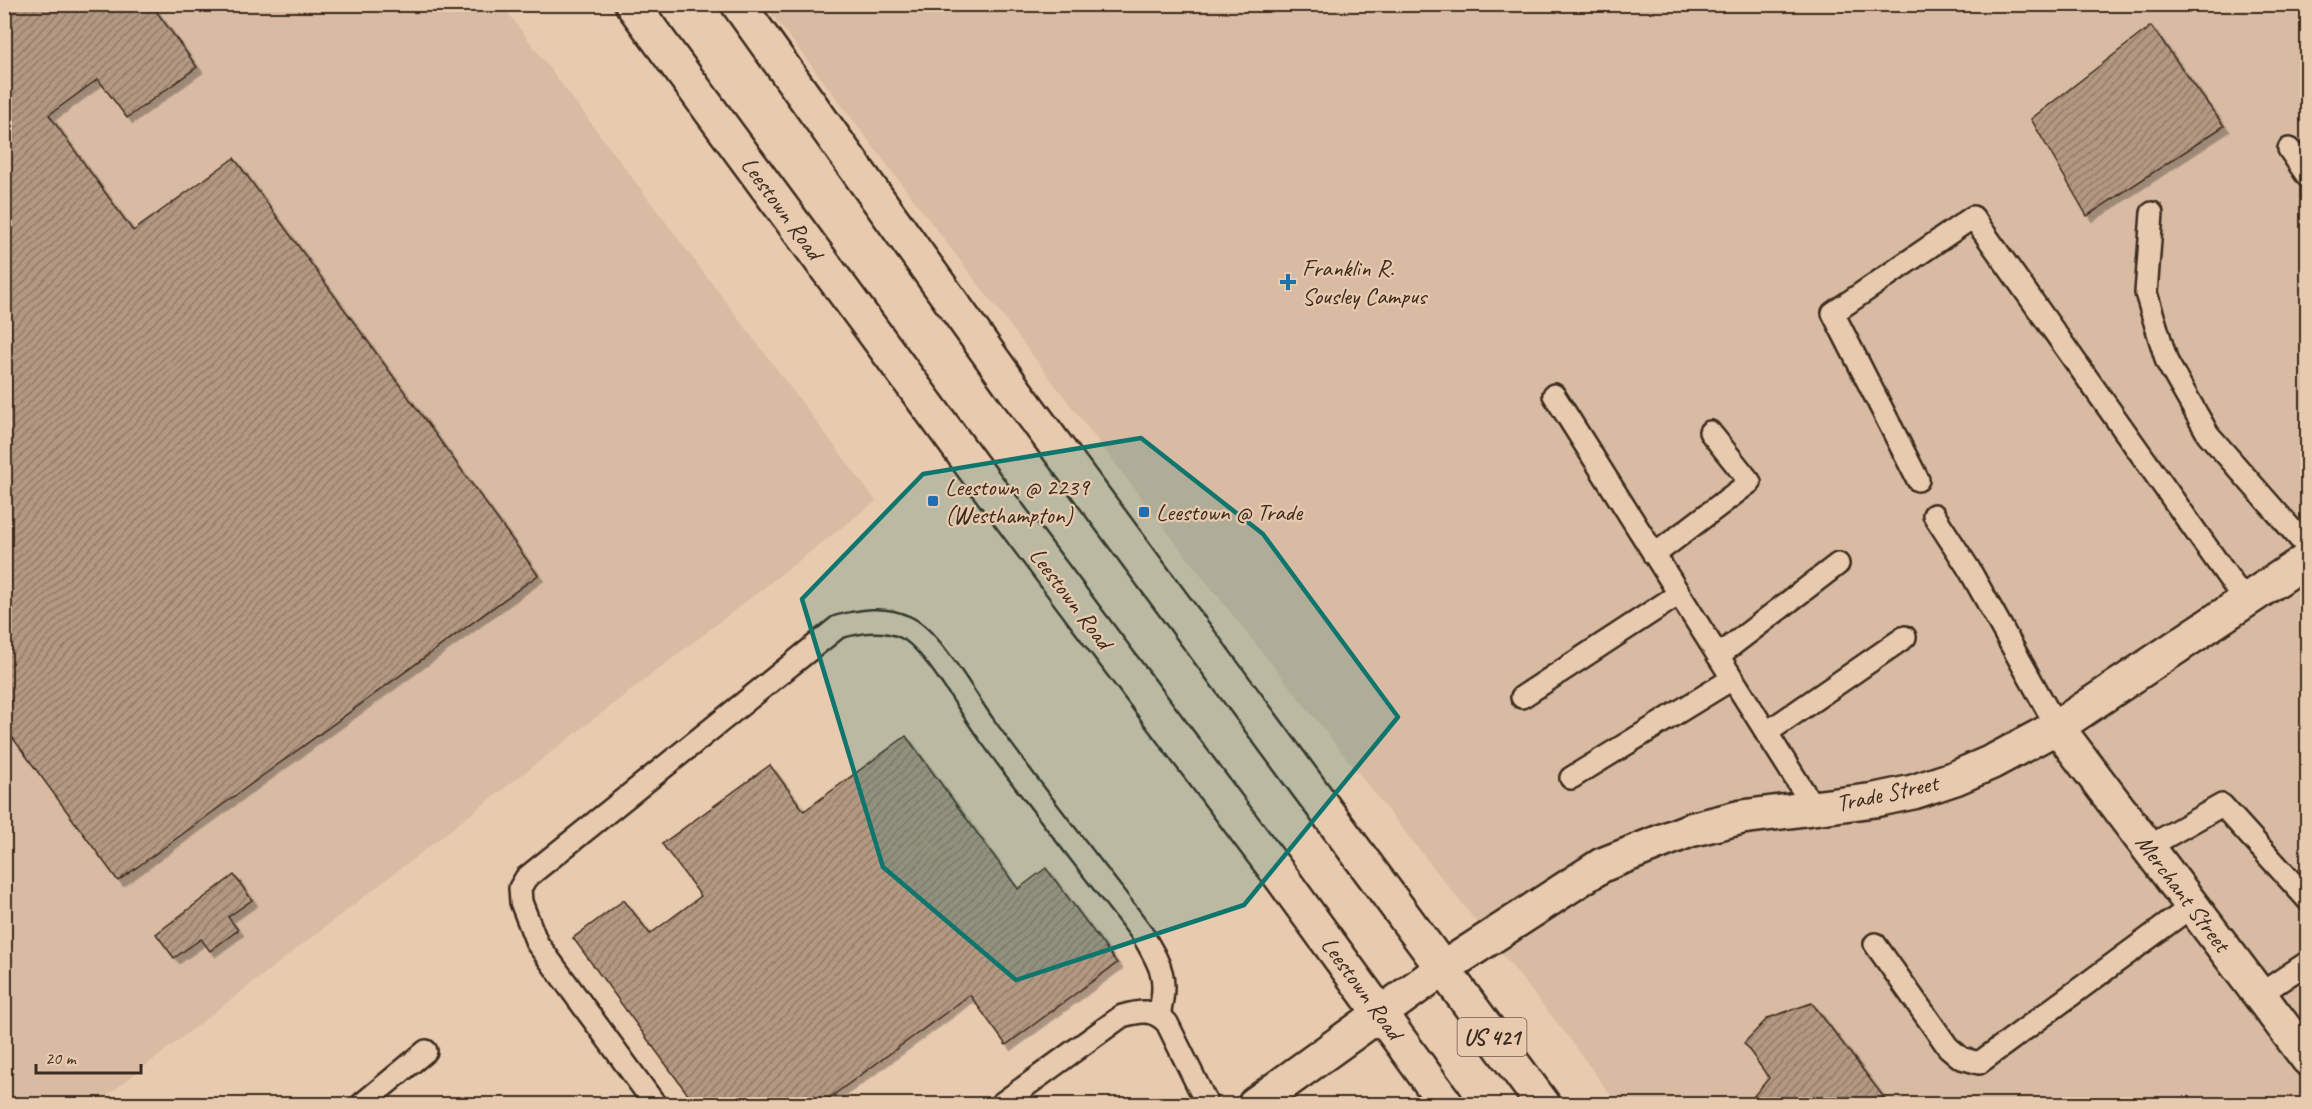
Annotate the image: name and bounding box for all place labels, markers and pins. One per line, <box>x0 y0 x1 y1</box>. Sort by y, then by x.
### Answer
place label: Franklin R. Sousley Campus <box>1302 253 1428 311</box>
marker: Franklin R. Sousley Campus <box>1279 273 1297 291</box>
place label: Leestown @ 2239 (Westhampton) <box>945 472 1091 530</box>
marker: Leestown @ 2239 (Westhampton) <box>926 494 940 508</box>
place label: Leestown @ Trade <box>1156 497 1304 527</box>
marker: Leestown @ Trade <box>1137 505 1151 519</box>

